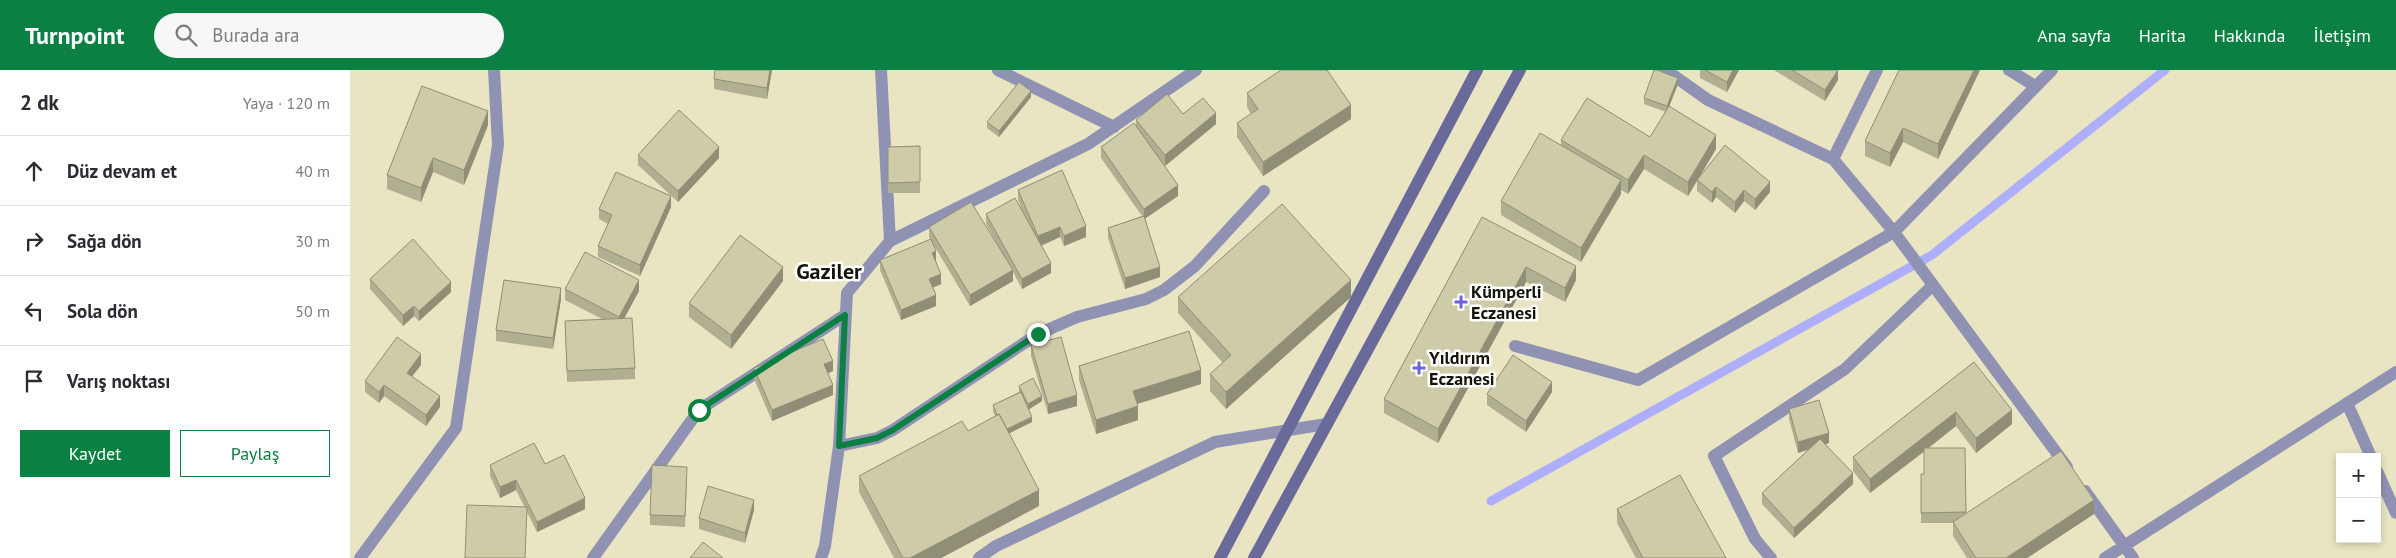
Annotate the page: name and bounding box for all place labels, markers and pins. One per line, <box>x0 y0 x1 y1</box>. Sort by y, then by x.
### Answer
place label: Kümperli Eczanesi <box>1471 280 1542 324</box>
marker: Kümperli Eczanesi <box>1455 296 1467 308</box>
place label: Yıldırım Eczanesi <box>1428 346 1495 390</box>
marker: Yıldırım Eczanesi <box>1413 362 1425 374</box>

